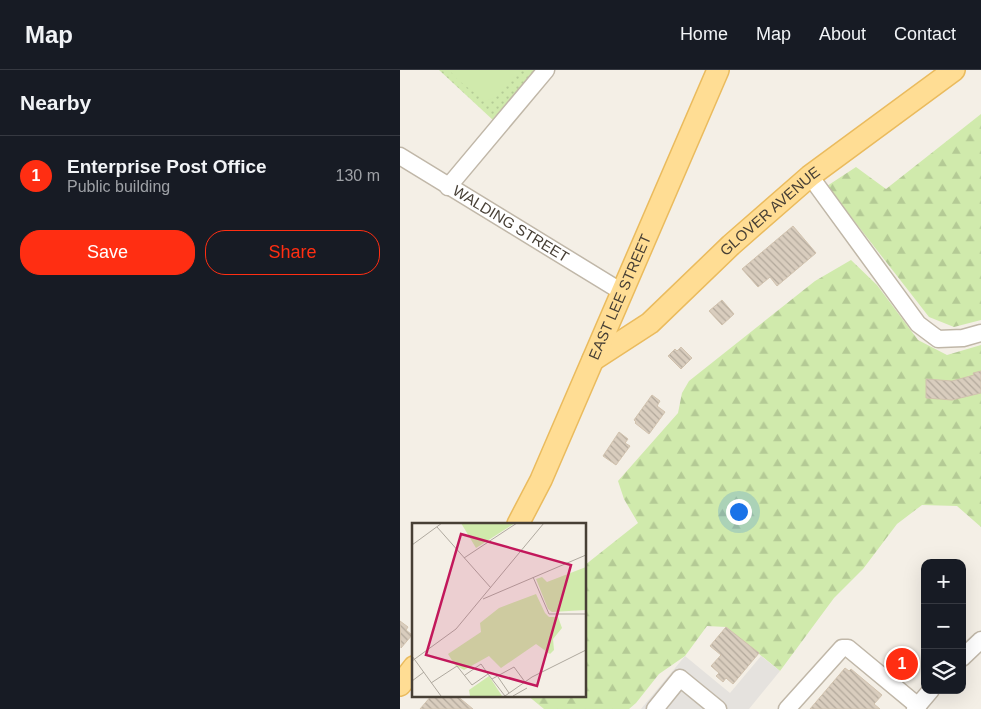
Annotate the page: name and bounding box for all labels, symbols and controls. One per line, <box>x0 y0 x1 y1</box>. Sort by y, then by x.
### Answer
text: Map <box>25 21 73 48</box>
text: Home <box>680 24 728 44</box>
text: Map <box>756 24 791 44</box>
text: About <box>819 24 866 44</box>
text: Contact <box>894 24 956 44</box>
text: Nearby <box>20 91 91 114</box>
text: Enterprise Post Office <box>67 156 267 177</box>
street label: GLOVER AVENUE <box>716 163 823 259</box>
text: 1 <box>32 167 40 184</box>
text: 130 m <box>336 167 380 184</box>
text: Public building <box>67 178 170 195</box>
street label: WALDING STREET <box>450 182 572 265</box>
button: Save <box>20 230 195 275</box>
button: Share <box>205 230 380 275</box>
street label: EAST LEE STREET <box>585 231 654 362</box>
your location <box>726 499 752 525</box>
inset map <box>412 523 586 696</box>
map controls <box>921 559 966 694</box>
button: + <box>921 559 966 604</box>
button: − <box>921 604 966 649</box>
pin: 1 <box>886 645 918 683</box>
button: layers <box>921 649 966 694</box>

